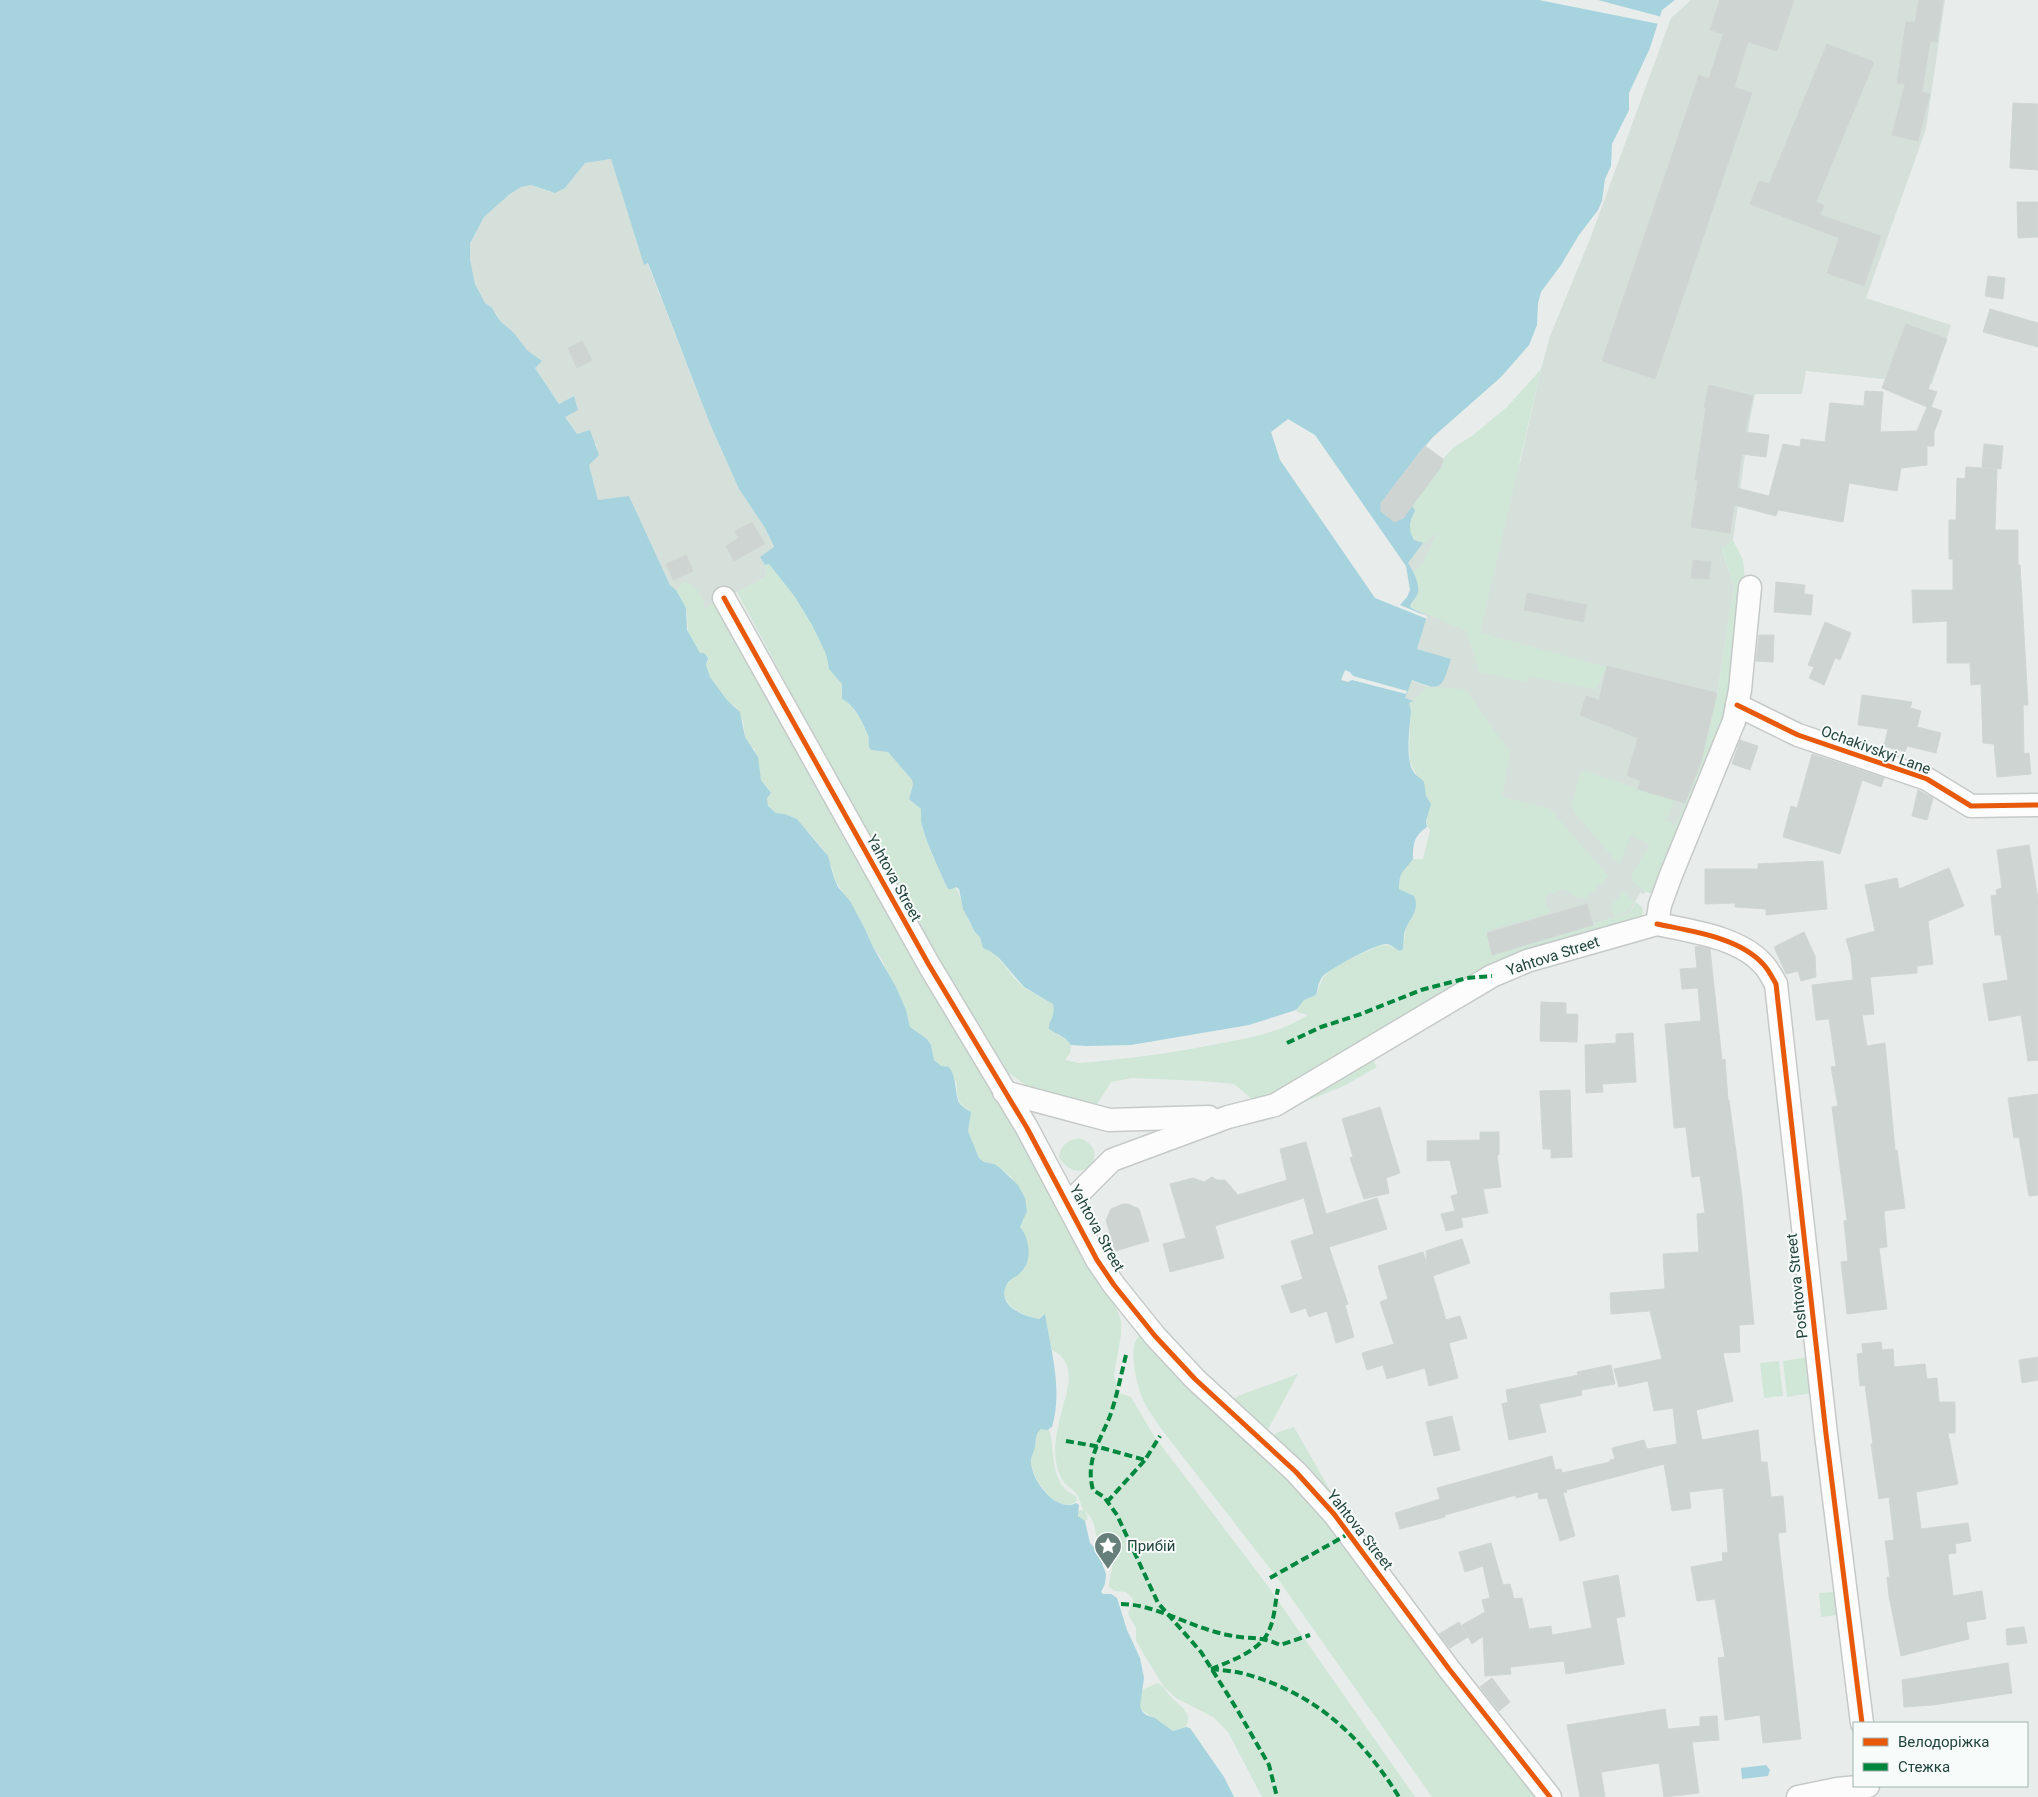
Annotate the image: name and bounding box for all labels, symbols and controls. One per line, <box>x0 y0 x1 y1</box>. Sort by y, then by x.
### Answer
street label: Ochakivskyi Lane <box>1819 722 1933 778</box>
street label: Yahtova Street <box>863 831 925 925</box>
street label: Yahtova Street <box>1504 932 1602 980</box>
street label: Yahtova Street <box>1066 1181 1128 1275</box>
street label: Poshtova Street <box>1783 1232 1811 1340</box>
street label: Yahtova Street <box>1323 1486 1397 1574</box>
place icon: Прибій <box>1093 1531 1123 1570</box>
place label: Прибій <box>1127 1537 1175 1555</box>
legend <box>1853 1722 2028 1787</box>
text: Велодоріжка <box>1898 1733 1989 1751</box>
text: Стежка <box>1898 1758 1950 1776</box>

